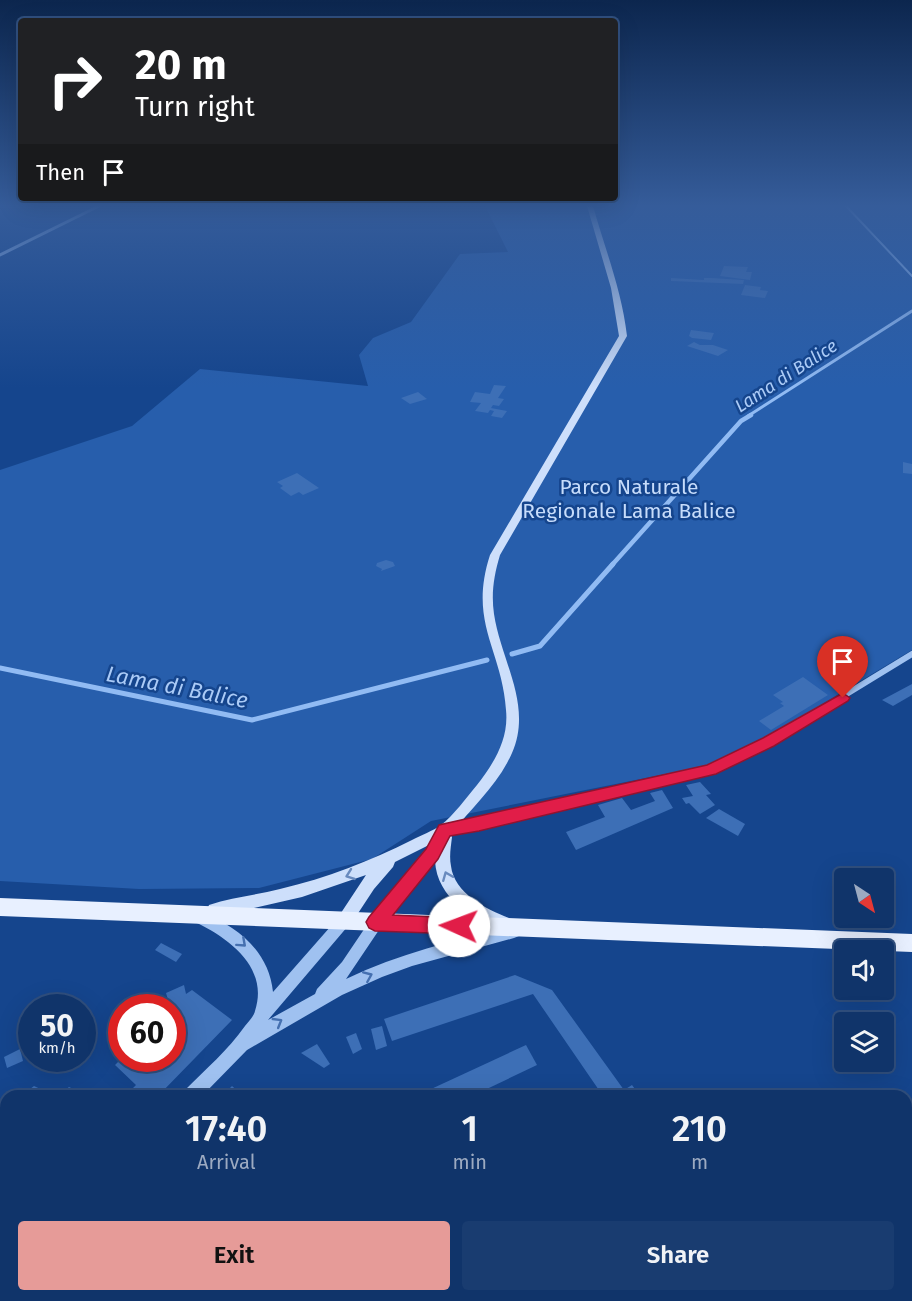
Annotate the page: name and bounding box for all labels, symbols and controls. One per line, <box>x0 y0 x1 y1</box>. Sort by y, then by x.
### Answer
text: 20 m <box>135 40 227 90</box>
icon: right <box>36 42 114 120</box>
text: Turn right <box>135 91 255 123</box>
icon: arrive <box>97 156 130 189</box>
text: Then <box>36 159 85 186</box>
water label: Lama di Balice <box>731 335 841 417</box>
park label: Parco Naturale Regionale Lama Balice <box>522 474 736 524</box>
pin <box>817 636 868 698</box>
icon: arrive <box>826 645 859 678</box>
water label: Lama di Balice <box>104 660 250 714</box>
one-way arrow <box>345 867 355 880</box>
north arrow <box>834 868 894 928</box>
map controls <box>834 868 894 1072</box>
one-way arrow <box>442 871 454 882</box>
position arrow <box>427 894 491 958</box>
one-way arrow <box>235 936 245 947</box>
button: sound <box>834 940 894 1000</box>
one-way arrow <box>362 971 373 983</box>
speed limit sign: 60 <box>108 994 186 1072</box>
text: 50 <box>40 1008 74 1044</box>
button: layers <box>834 1012 894 1072</box>
one-way arrow <box>272 1018 282 1030</box>
text: km/h <box>38 1039 76 1057</box>
text: 17:40 <box>185 1107 267 1151</box>
text: 1 <box>462 1107 478 1151</box>
text: 210 <box>672 1107 727 1151</box>
text: Arrival <box>197 1150 256 1174</box>
text: min <box>453 1150 487 1174</box>
text: m <box>691 1150 708 1174</box>
button: Exit <box>18 1221 450 1290</box>
button: Share <box>462 1221 894 1290</box>

